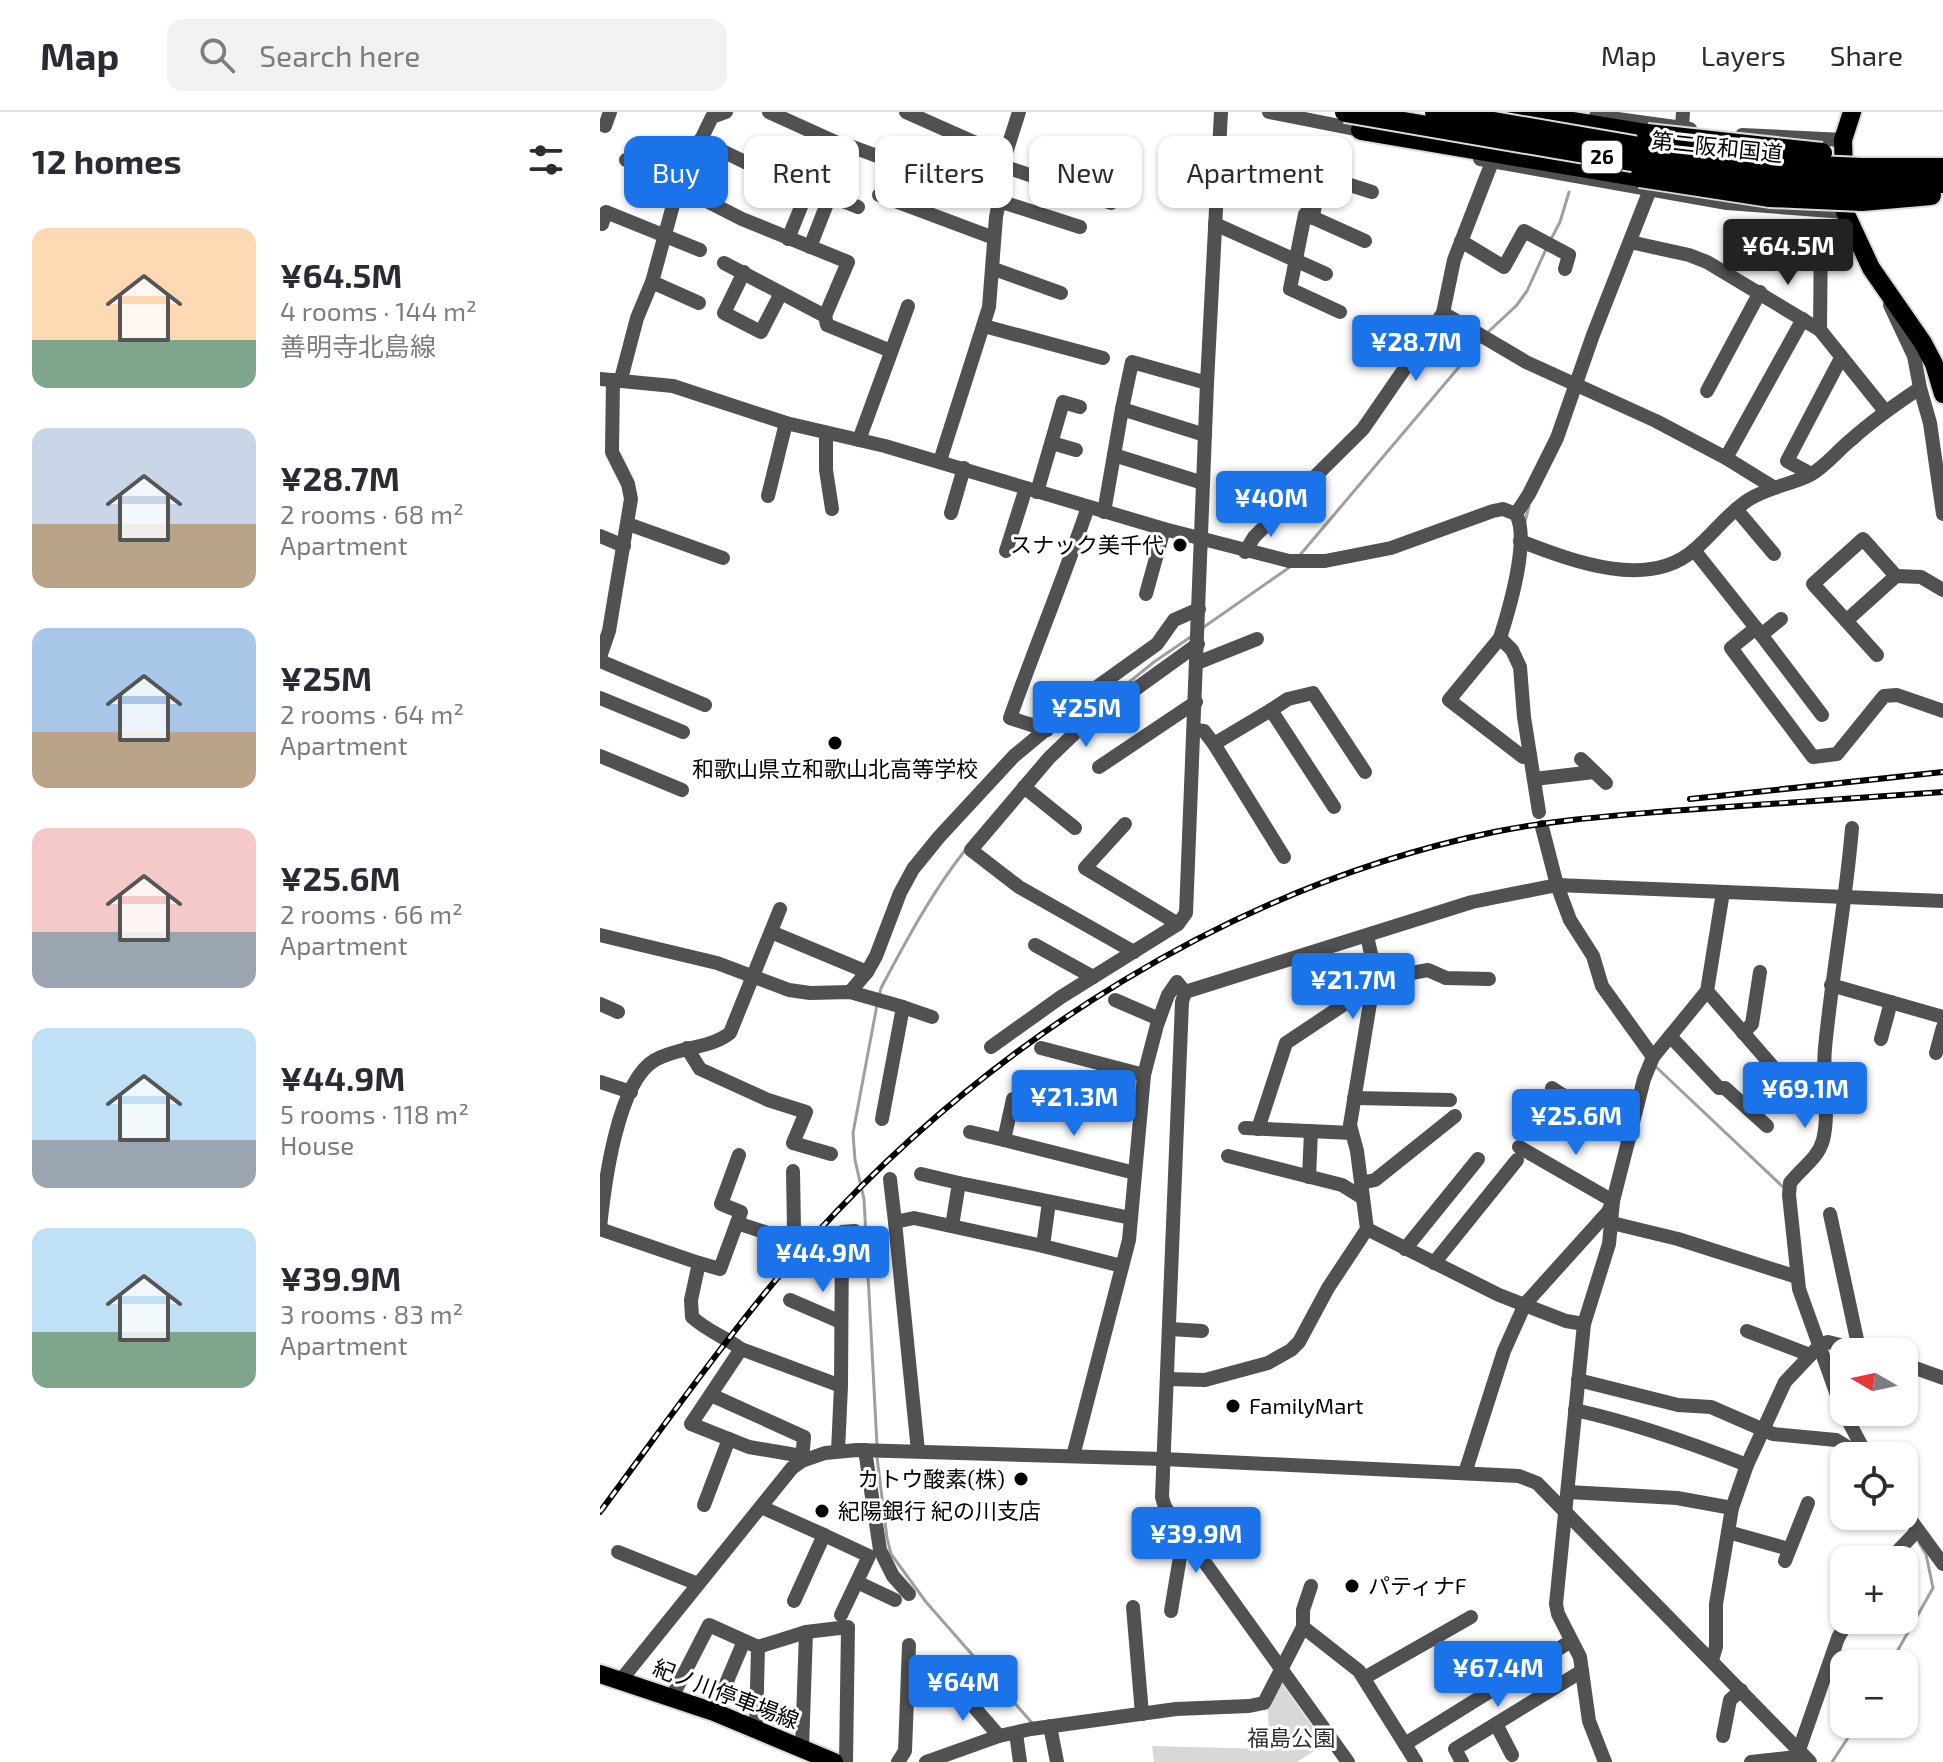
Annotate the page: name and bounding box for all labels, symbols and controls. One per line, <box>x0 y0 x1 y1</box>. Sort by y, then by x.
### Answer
search box <box>167 19 727 91</box>
text: Map <box>40 32 119 78</box>
icon: search <box>195 33 239 77</box>
text: Search here <box>259 37 420 73</box>
text: Map <box>1601 38 1657 72</box>
text: Layers <box>1701 38 1786 72</box>
text: Share <box>1830 38 1903 72</box>
street label: 第二阪和国道 <box>1650 126 1784 166</box>
chip: Buy <box>624 136 728 208</box>
chip: Rent <box>744 136 859 208</box>
chip: Filters <box>875 136 1013 208</box>
chip: New <box>1029 136 1142 208</box>
chip: Apartment <box>1158 136 1352 208</box>
icon: filters <box>524 138 568 182</box>
text: 12 homes <box>32 140 181 181</box>
road number: 26 <box>1582 141 1622 173</box>
pin: ¥64.5M <box>1723 219 1853 287</box>
text: ¥64.5M <box>1741 229 1835 260</box>
text: ¥64.5M <box>280 254 402 295</box>
icon: home <box>96 260 192 356</box>
text: 4 rooms · 144 m² <box>280 295 477 326</box>
pin: ¥28.7M <box>1351 315 1481 383</box>
text: ¥28.7M <box>1370 325 1462 356</box>
text: 善明寺北島線 <box>280 330 436 361</box>
text: ¥28.7M <box>280 457 400 498</box>
icon: home <box>96 460 192 556</box>
pin: ¥40M <box>1224 471 1318 539</box>
text: ¥40M <box>1234 481 1308 512</box>
text: 2 rooms · 68 m² <box>280 498 464 529</box>
text: Apartment <box>280 529 408 560</box>
place label: スナック美千代 <box>1010 531 1164 557</box>
marker: スナック美千代 <box>1171 536 1189 554</box>
text: ¥25M <box>280 657 372 698</box>
icon: home <box>96 660 192 756</box>
pin: ¥25M <box>1039 681 1133 749</box>
text: ¥25M <box>1051 691 1121 722</box>
text: 2 rooms · 64 m² <box>280 698 464 729</box>
text: Apartment <box>280 729 408 760</box>
marker: 和歌山県立和歌山北高等学校 <box>826 734 844 752</box>
place label: 和歌山県立和歌山北高等学校 <box>692 755 978 781</box>
text: ¥25.6M <box>280 857 401 898</box>
icon: home <box>96 860 192 956</box>
text: 2 rooms · 66 m² <box>280 898 463 929</box>
text: Apartment <box>280 929 408 960</box>
pin: ¥21.7M <box>1288 953 1418 1021</box>
text: ¥21.7M <box>1310 963 1396 994</box>
text: ¥44.9M <box>280 1057 405 1098</box>
icon: home <box>96 1060 192 1156</box>
pin: ¥69.1M <box>1740 1062 1870 1130</box>
pin: ¥21.3M <box>1009 1070 1139 1138</box>
text: ¥69.1M <box>1761 1072 1849 1103</box>
text: ¥21.3M <box>1030 1080 1118 1111</box>
pin: ¥25.6M <box>1511 1089 1641 1157</box>
text: 5 rooms · 118 m² <box>280 1098 469 1129</box>
text: ¥25.6M <box>1530 1099 1622 1130</box>
text: House <box>280 1129 354 1160</box>
pin: ¥44.9M <box>758 1226 888 1294</box>
text: ¥44.9M <box>775 1236 871 1267</box>
text: ¥39.9M <box>280 1257 401 1298</box>
icon: home <box>96 1260 192 1356</box>
text: 3 rooms · 83 m² <box>280 1298 463 1329</box>
text: Apartment <box>280 1329 408 1360</box>
north arrow <box>1830 1338 1918 1426</box>
map controls <box>1830 1338 1918 1738</box>
place label: FamilyMart <box>1249 1392 1363 1418</box>
marker: FamilyMart <box>1224 1397 1242 1415</box>
button: locate <box>1830 1442 1918 1530</box>
place label: カトウ酸素(株) <box>857 1465 1005 1491</box>
marker: カトウ酸素(株) <box>1012 1470 1030 1488</box>
place label: 紀陽銀行 紀の川支店 <box>838 1497 1041 1523</box>
marker: 紀陽銀行 紀の川支店 <box>813 1502 831 1520</box>
pin: ¥39.9M <box>1131 1507 1261 1575</box>
text: ¥39.9M <box>1150 1517 1242 1548</box>
button: + <box>1830 1546 1918 1634</box>
place label: パティナF <box>1368 1572 1467 1598</box>
marker: パティナF <box>1343 1577 1361 1595</box>
pin: ¥67.4M <box>1433 1641 1563 1709</box>
button: − <box>1830 1650 1918 1738</box>
text: ¥67.4M <box>1452 1651 1544 1682</box>
street label: 紀ノ川停車場線 <box>650 1653 803 1733</box>
pin: ¥64M <box>916 1655 1010 1723</box>
text: ¥64M <box>927 1665 999 1696</box>
park label: 福島公園 <box>1247 1724 1335 1750</box>

